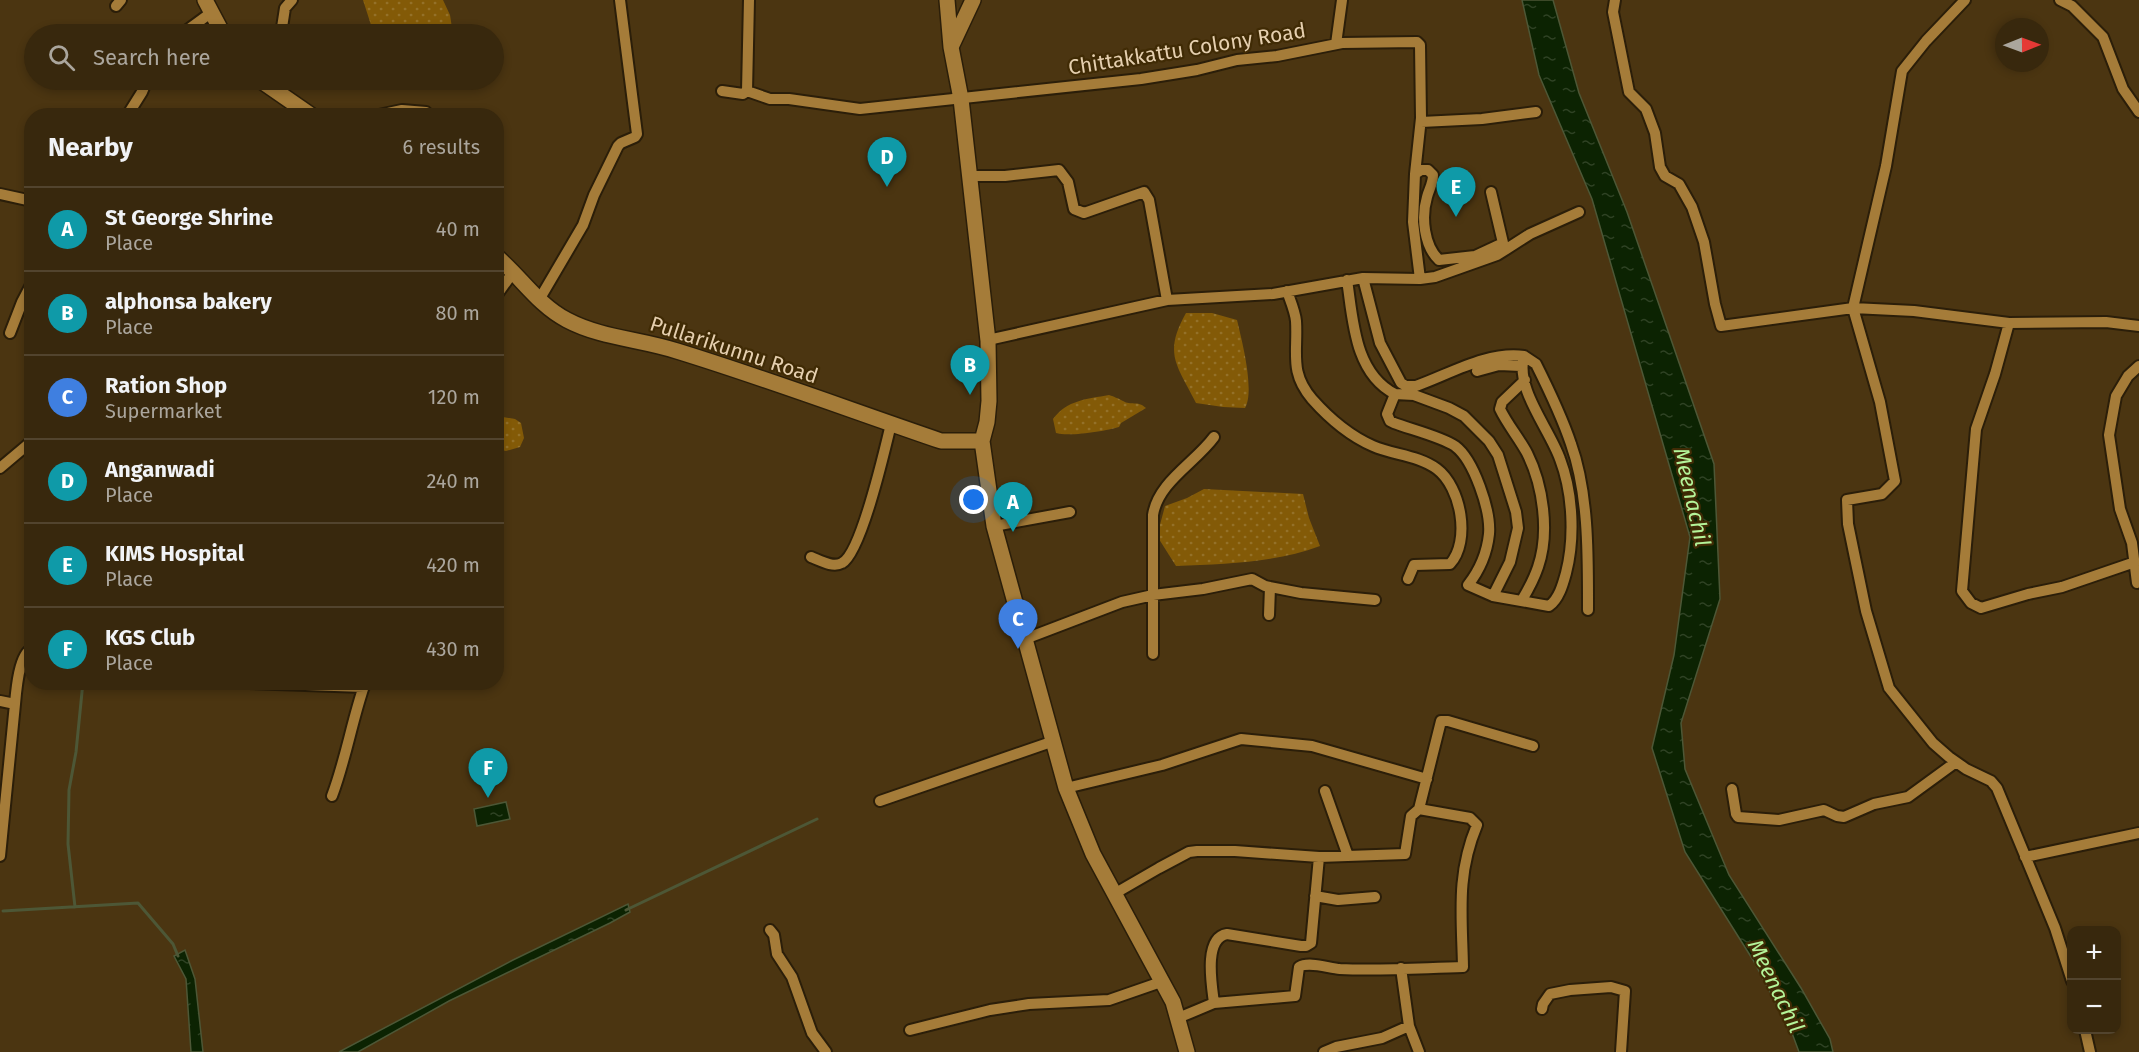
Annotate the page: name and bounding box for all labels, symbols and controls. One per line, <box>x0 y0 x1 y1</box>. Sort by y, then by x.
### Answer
street label: Chittakkattu Colony Road <box>1066 17 1308 81</box>
north arrow <box>1995 18 2049 72</box>
search box <box>24 24 504 90</box>
icon: search <box>45 41 78 74</box>
text: Search here <box>93 44 211 71</box>
text: Nearby <box>48 132 133 163</box>
text: 6 results <box>403 135 480 159</box>
pin: D <box>868 138 906 187</box>
pin: E <box>1436 168 1476 217</box>
text: St George Shrine <box>105 204 273 231</box>
text: A <box>62 217 73 241</box>
text: 40 m <box>436 217 480 241</box>
text: Place <box>105 231 153 255</box>
text: alphonsa bakery <box>105 288 272 315</box>
text: B <box>61 301 74 325</box>
text: 80 m <box>435 301 480 325</box>
street label: Pullarikunnu Road <box>647 311 821 389</box>
text: Place <box>105 315 153 339</box>
pin: B <box>950 346 990 395</box>
text: Ration Shop <box>105 372 227 399</box>
text: C <box>62 385 73 409</box>
text: 120 m <box>428 385 480 409</box>
text: Supermarket <box>105 399 222 423</box>
water label: Meenachil <box>1668 445 1716 549</box>
text: Anganwadi <box>105 456 215 483</box>
text: D <box>61 469 74 493</box>
text: 240 m <box>426 469 480 493</box>
pin: A <box>994 482 1032 532</box>
text: Place <box>105 483 153 507</box>
your location <box>959 485 988 514</box>
text: KIMS Hospital <box>105 540 244 567</box>
text: E <box>62 553 73 577</box>
text: 420 m <box>426 553 480 577</box>
text: Place <box>105 567 153 591</box>
pin: C <box>998 600 1038 649</box>
text: KGS Club <box>105 624 195 651</box>
text: F <box>63 637 72 661</box>
text: 430 m <box>426 637 480 661</box>
text: Place <box>105 651 153 675</box>
pin: F <box>468 748 508 798</box>
map controls <box>2067 926 2121 1034</box>
button: + <box>2067 926 2121 980</box>
water label: Meenachil <box>1742 935 1810 1037</box>
button: − <box>2067 980 2121 1034</box>

